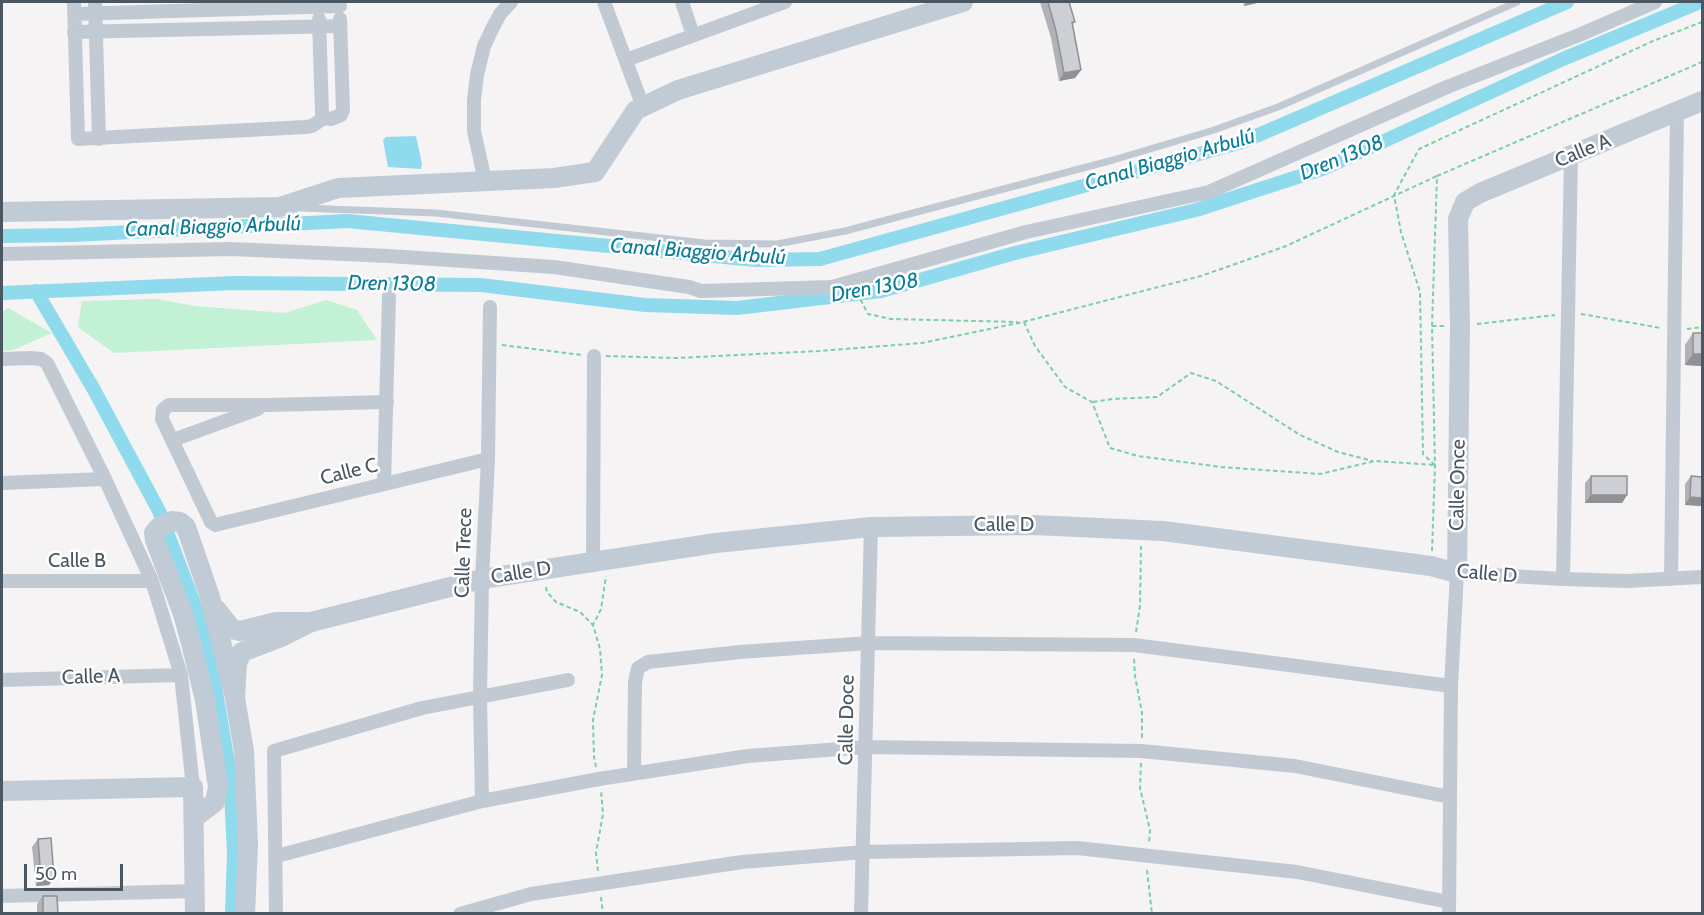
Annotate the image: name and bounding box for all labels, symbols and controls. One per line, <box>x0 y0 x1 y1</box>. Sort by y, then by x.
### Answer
water label: Canal Biaggio Arbulú <box>1082 124 1258 196</box>
street label: Calle A <box>1551 129 1615 173</box>
water label: Dren 1308 <box>1296 130 1388 186</box>
water label: Canal Biaggio Arbulú <box>125 211 301 243</box>
water label: Canal Biaggio Arbulú <box>609 233 787 271</box>
water label: Dren 1308 <box>829 268 921 308</box>
water label: Dren 1308 <box>347 271 437 297</box>
street label: Calle Once <box>1445 439 1471 531</box>
street label: Calle C <box>318 453 380 491</box>
street label: Calle Trece <box>450 507 478 599</box>
street label: Calle D <box>974 513 1034 537</box>
street label: Calle B <box>48 549 106 573</box>
street label: Calle D <box>489 556 553 590</box>
street label: Calle D <box>1456 559 1518 589</box>
street label: Calle A <box>61 664 121 690</box>
street label: Calle Doce <box>834 674 860 766</box>
scale bar <box>27 852 126 890</box>
text: 50 m <box>35 863 77 885</box>

